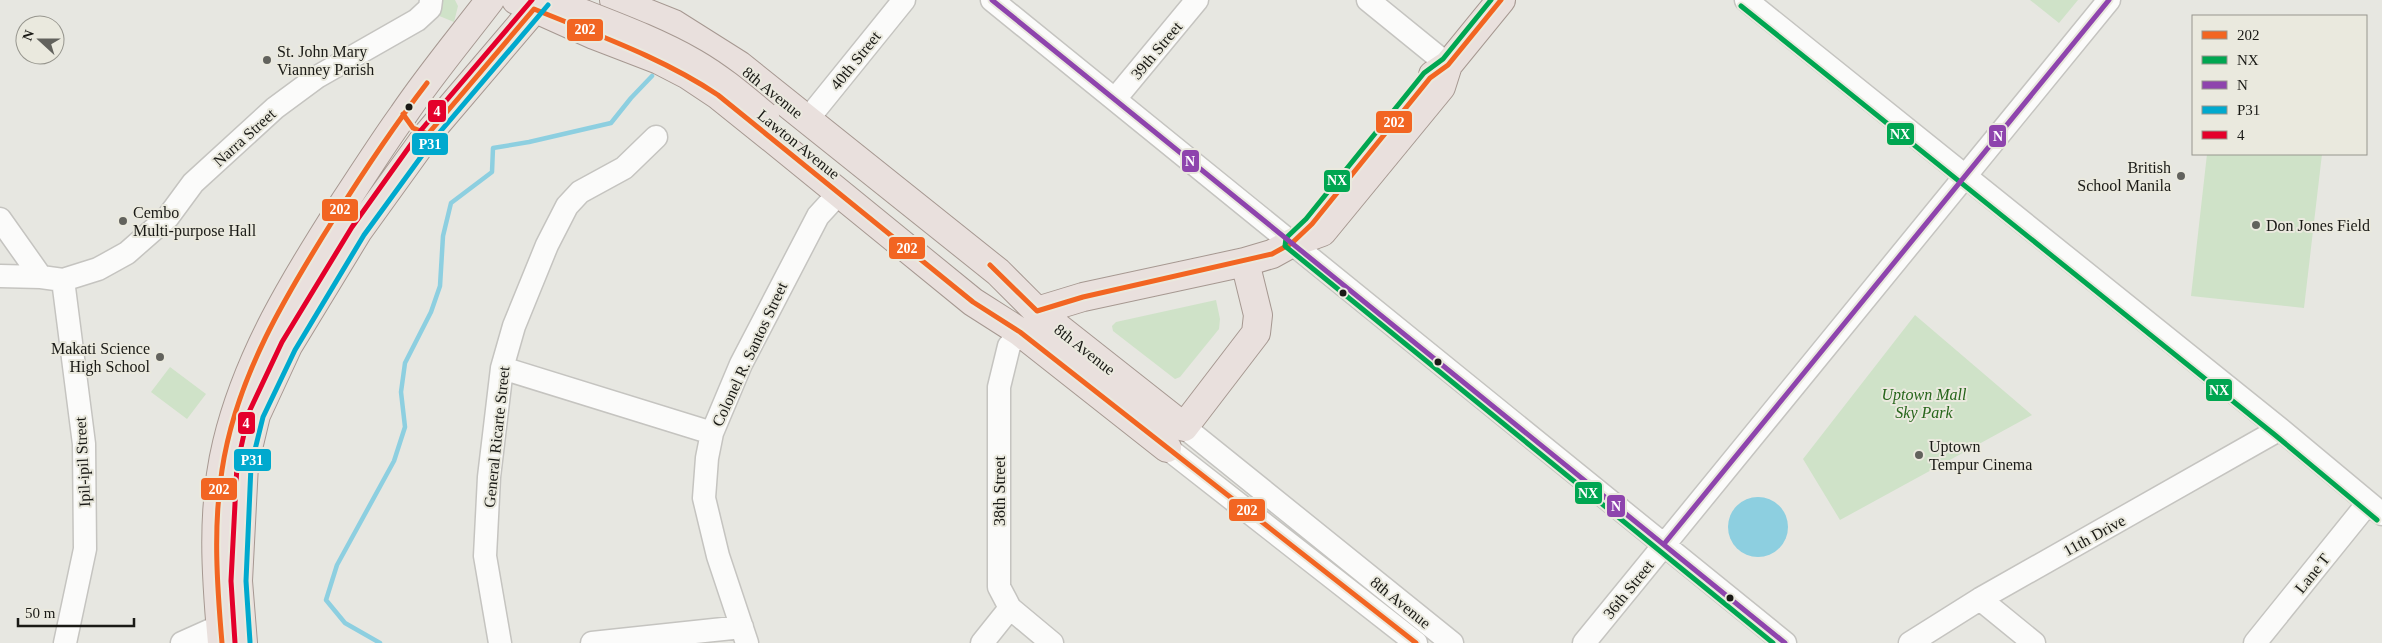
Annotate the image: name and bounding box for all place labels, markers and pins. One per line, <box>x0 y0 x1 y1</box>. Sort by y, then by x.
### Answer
place label: St. John Mary Vianney Parish <box>277 43 374 79</box>
marker: St. John Mary Vianney Parish <box>261 54 273 66</box>
unlabelled marker <box>404 102 414 112</box>
place label: British School Manila <box>2077 159 2171 194</box>
marker: British School Manila <box>2175 170 2187 182</box>
place label: Cembo Multi-purpose Hall <box>133 204 257 240</box>
marker: Cembo Multi-purpose Hall <box>117 215 129 227</box>
place label: Don Jones Field <box>2266 217 2370 234</box>
marker: Don Jones Field <box>2250 219 2262 231</box>
unlabelled marker <box>1338 288 1348 298</box>
place label: Makati Science High School <box>51 340 151 376</box>
marker: Makati Science High School <box>154 351 166 363</box>
unlabelled marker <box>1433 357 1443 367</box>
place label: Uptown Tempur Cinema <box>1929 438 2032 474</box>
marker: Uptown Tempur Cinema <box>1913 449 1925 461</box>
unlabelled marker <box>1725 593 1735 603</box>

